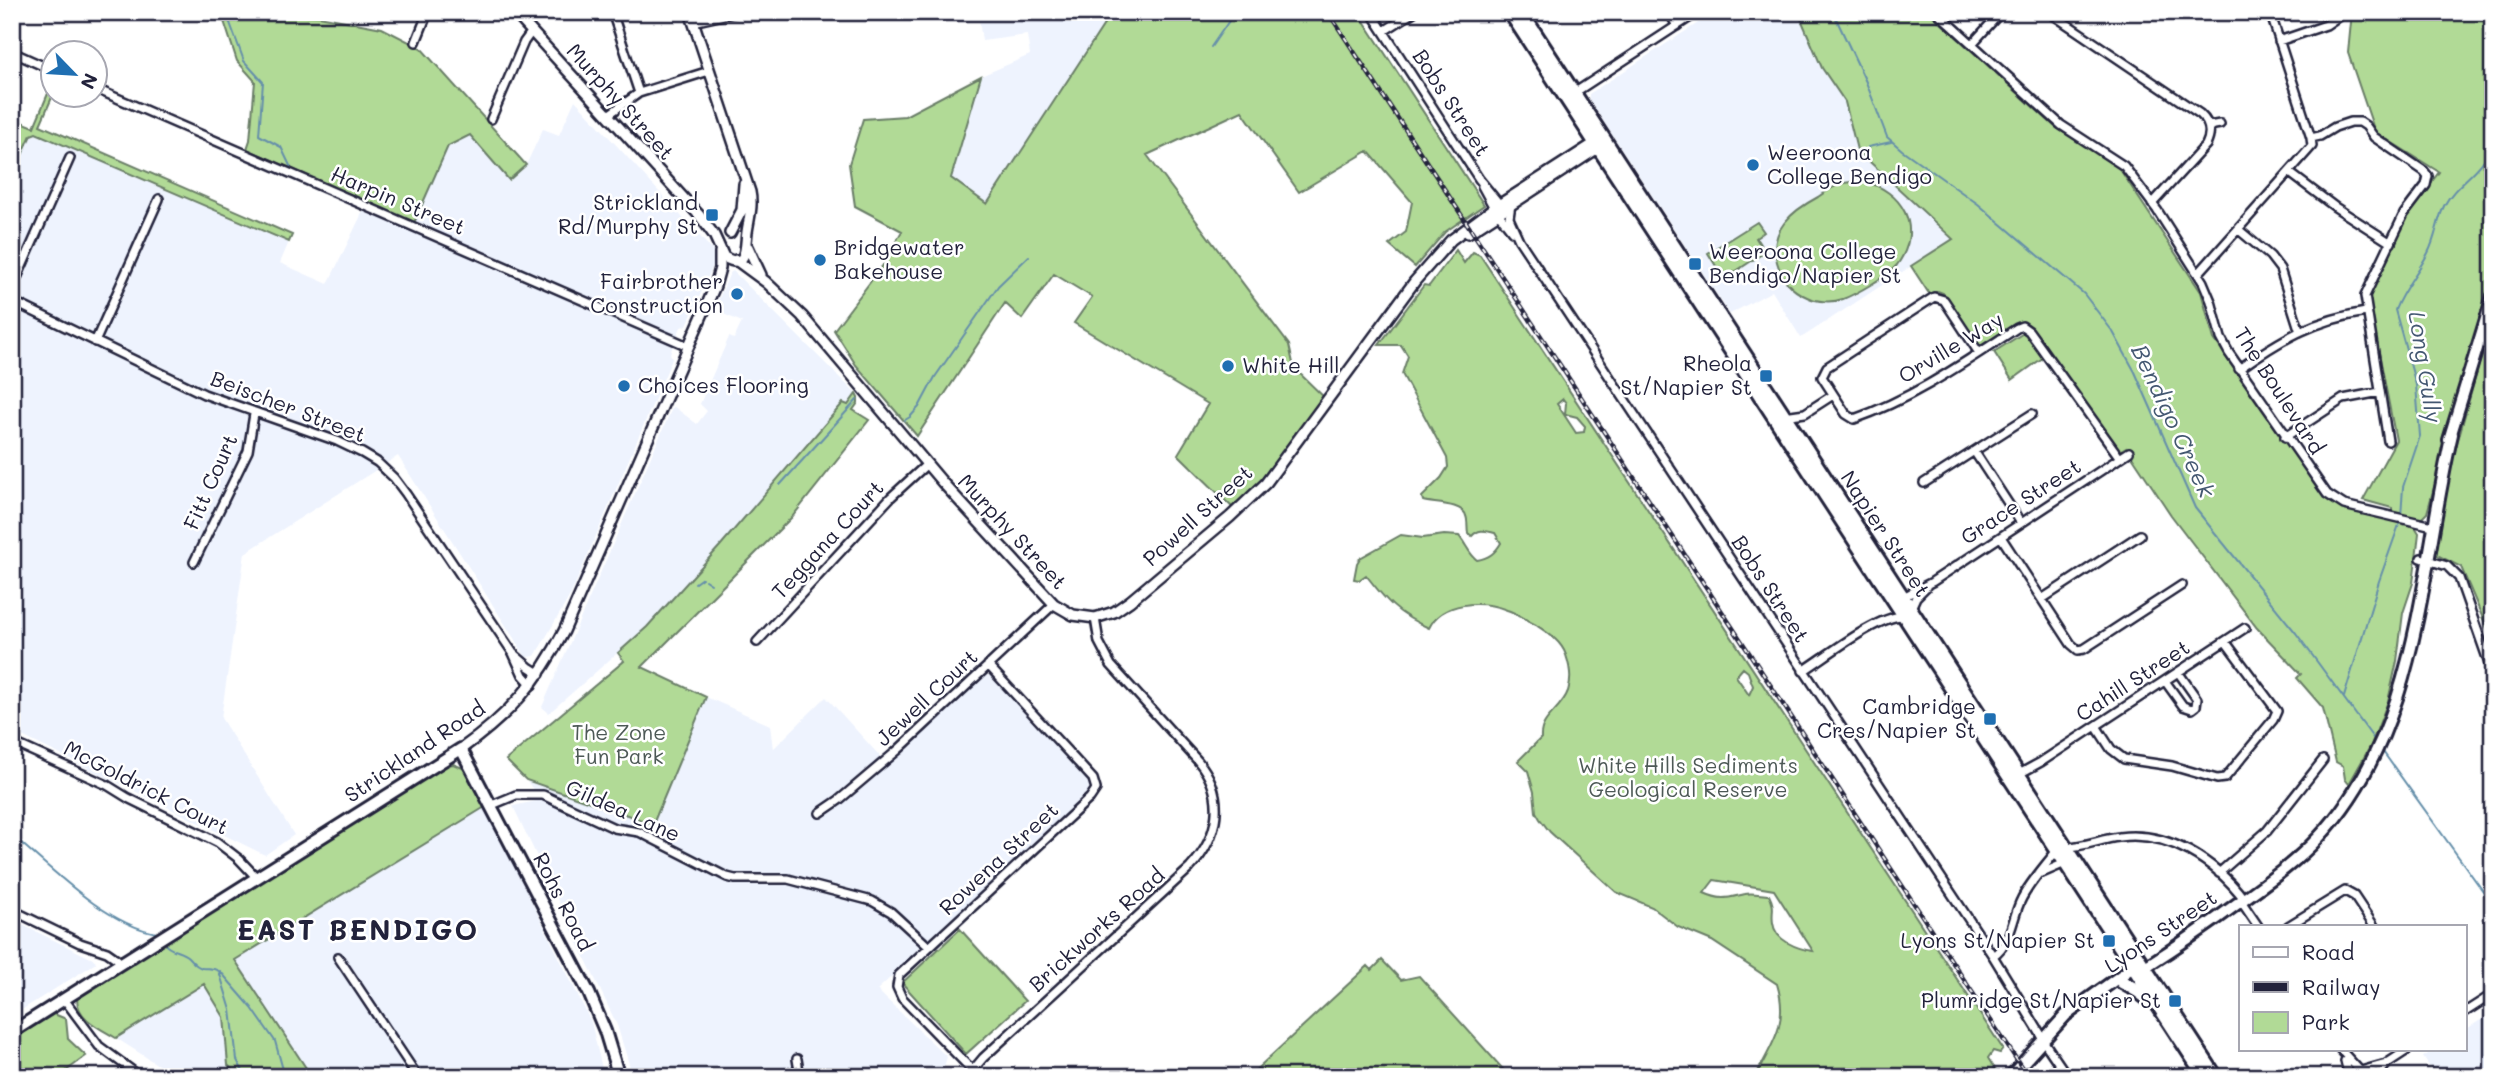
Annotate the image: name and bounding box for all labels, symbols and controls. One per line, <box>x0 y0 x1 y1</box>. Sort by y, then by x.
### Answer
street label: Murphy Street <box>562 37 681 165</box>
north arrow <box>38 38 108 108</box>
street label: Bobs Street <box>1408 43 1497 161</box>
text: N <box>75 70 104 93</box>
place label: Weeroona College Bendigo <box>1767 138 1932 189</box>
marker: Weeroona College Bendigo <box>1745 157 1761 173</box>
street label: Harpin Street <box>327 159 470 240</box>
place label: Strickland Rd/Murphy St <box>558 188 698 239</box>
marker: Strickland Rd/Murphy St <box>704 207 720 223</box>
place label: Bridgewater Bakehouse <box>834 233 965 284</box>
place label: Weeroona College Bendigo/Napier St <box>1709 237 1901 288</box>
marker: Bridgewater Bakehouse <box>812 252 828 268</box>
marker: Weeroona College Bendigo/Napier St <box>1687 256 1703 272</box>
place label: Fairbrother Construction <box>590 267 723 318</box>
marker: Fairbrother Construction <box>729 286 745 302</box>
street label: Orville Way <box>1893 305 2008 389</box>
water label: Long Gully <box>2402 309 2450 425</box>
street label: The Boulevard <box>2229 321 2331 459</box>
water label: Bendigo Creek <box>2125 339 2223 503</box>
place label: Rheola St/Napier St <box>1621 349 1752 400</box>
place label: White Hill <box>1242 351 1340 378</box>
marker: White Hill <box>1220 358 1236 374</box>
street label: Beischer Street <box>207 364 370 448</box>
marker: Rheola St/Napier St <box>1758 368 1774 384</box>
place label: Choices Flooring <box>638 371 809 398</box>
marker: Choices Flooring <box>616 378 632 394</box>
street label: Fitt Court <box>177 429 243 534</box>
street label: Grace Street <box>1955 452 2085 550</box>
street label: Powell Street <box>1136 458 1258 571</box>
street label: Napier Street <box>1835 465 1937 601</box>
street label: Murphy Street <box>953 468 1073 594</box>
street label: Teggana Court <box>765 474 889 604</box>
street label: Bobs Street <box>1727 529 1816 647</box>
street label: Cahill Street <box>2070 633 2194 727</box>
street label: Jewell Court <box>869 643 983 751</box>
place label: Cambridge Cres/Napier St <box>1817 692 1976 743</box>
street label: Strickland Road <box>339 694 490 808</box>
marker: Cambridge Cres/Napier St <box>1982 711 1998 727</box>
park label: The Zone Fun Park <box>572 718 666 769</box>
street label: McGoldrick Court <box>60 733 234 840</box>
park label: White Hills Sediments Geological Reserve <box>1578 751 1798 802</box>
street label: Gildea Lane <box>562 772 685 847</box>
street label: Rowena Street <box>933 796 1063 920</box>
street label: Rohs Road <box>528 848 601 955</box>
street label: Brickworks Road <box>1023 861 1169 997</box>
street label: Lyons Street <box>2099 883 2222 978</box>
district label: EAST BENDIGO <box>237 911 479 947</box>
legend <box>2239 925 2466 1050</box>
place label: Lyons St/Napier St <box>1901 926 2095 953</box>
marker: Lyons St/Napier St <box>2101 933 2117 949</box>
text: Road <box>2302 938 2354 965</box>
text: Railway <box>2302 973 2381 1000</box>
place label: Plumridge St/Napier St <box>1921 986 2161 1013</box>
marker: Plumridge St/Napier St <box>2167 993 2183 1009</box>
text: Park <box>2302 1008 2350 1035</box>

